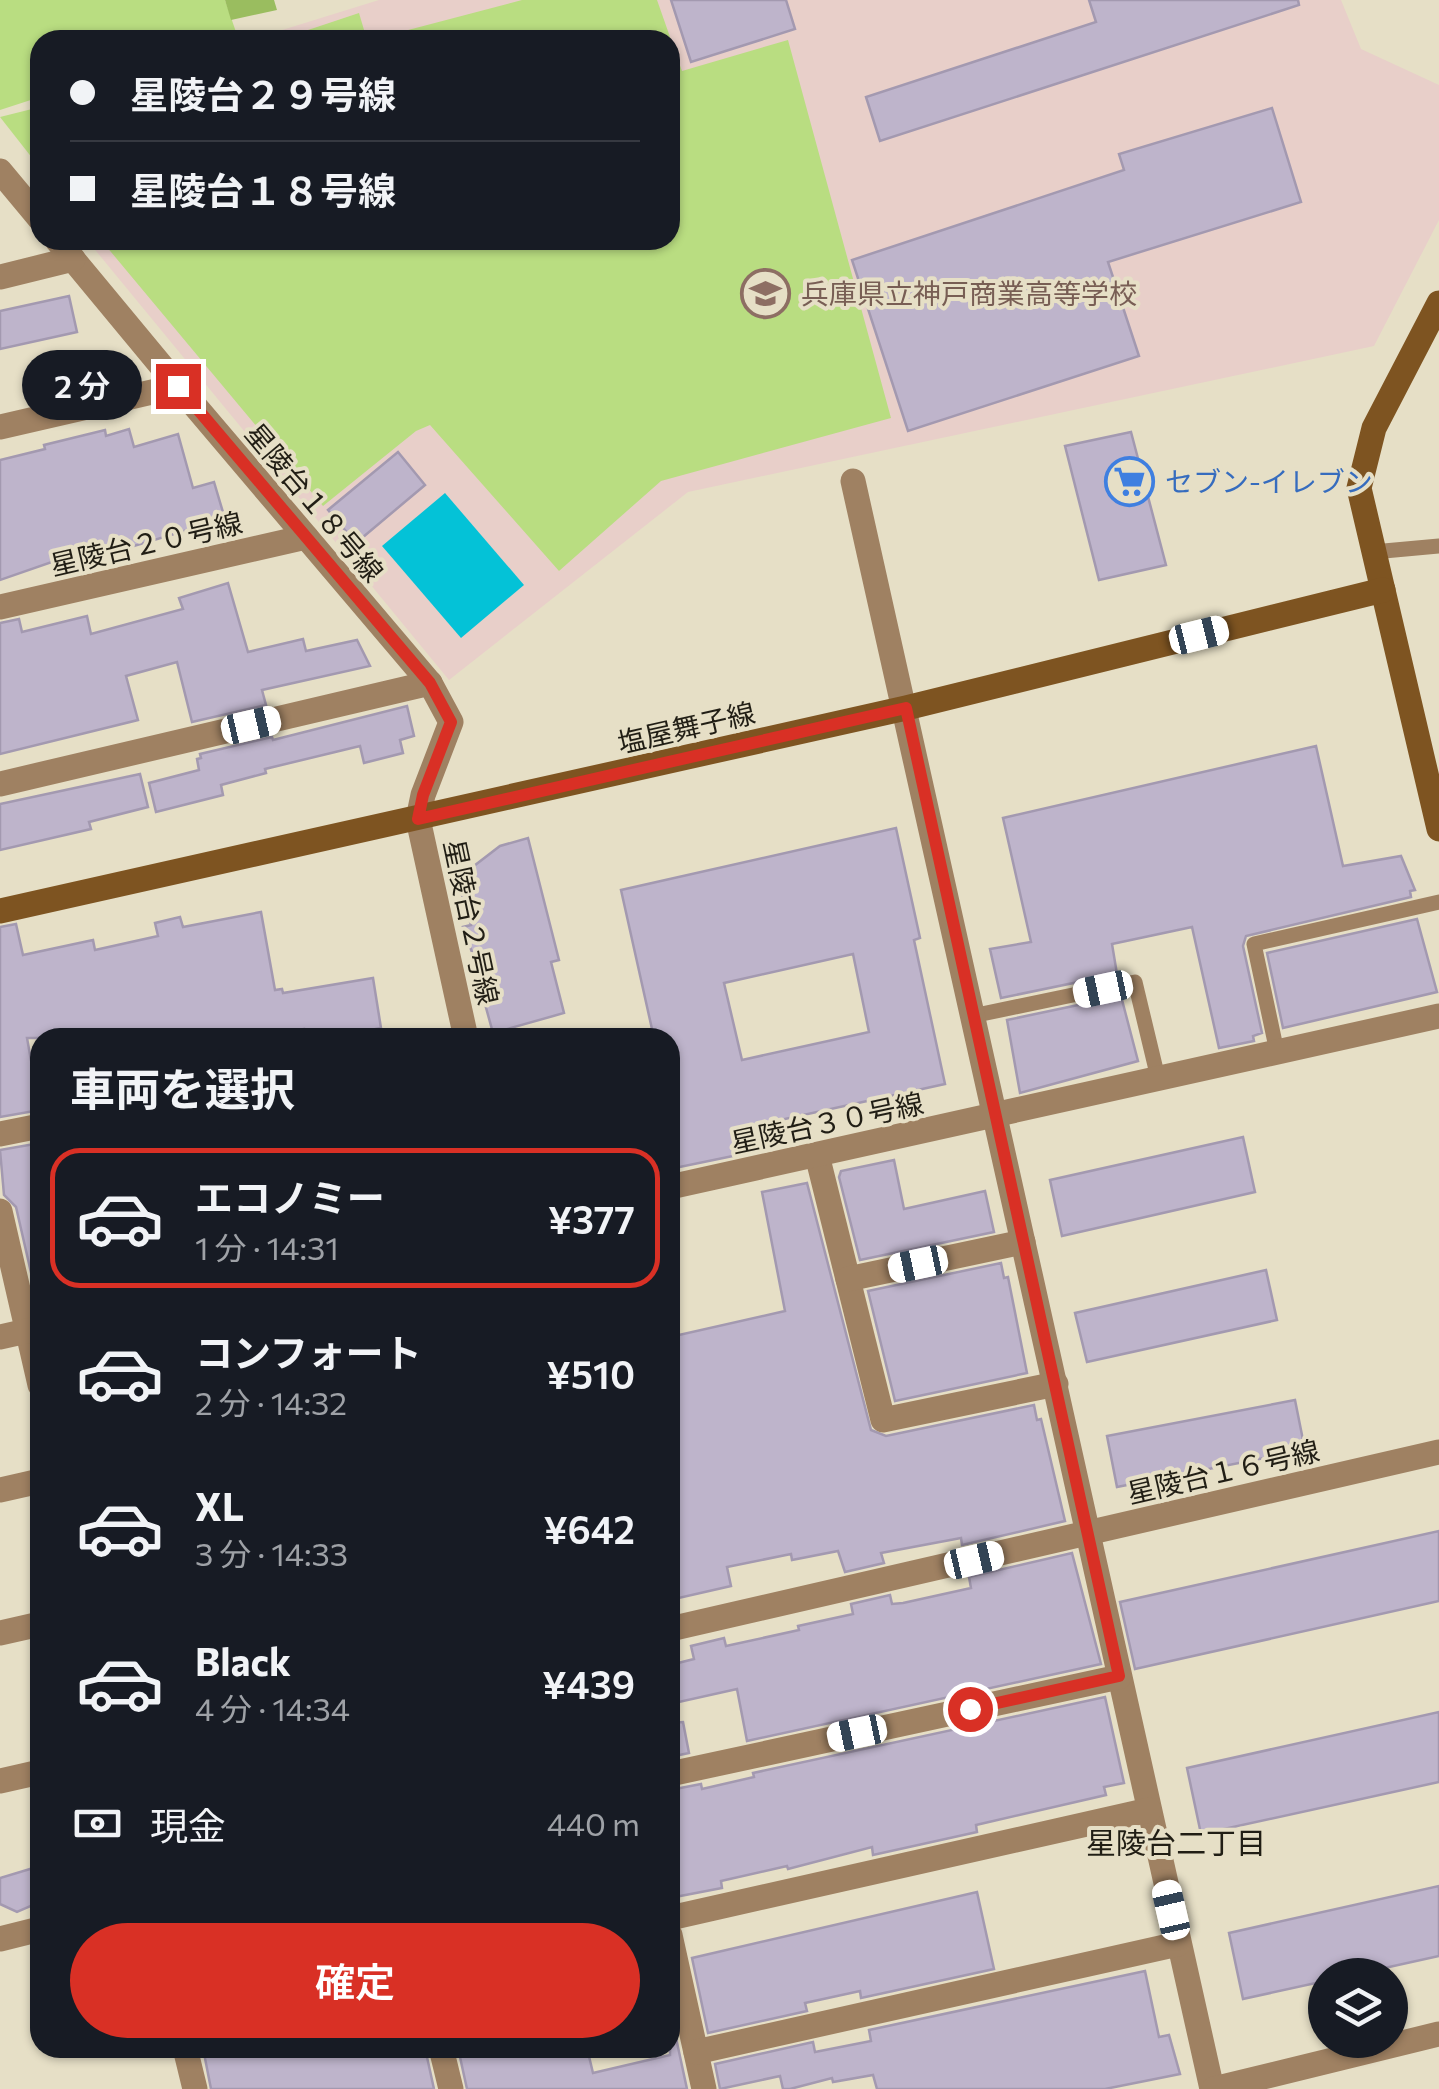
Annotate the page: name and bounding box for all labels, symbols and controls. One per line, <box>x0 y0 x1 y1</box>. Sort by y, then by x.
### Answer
text: 星陵台２９号線 <box>130 70 396 117</box>
text: 星陵台１８号線 <box>130 166 396 213</box>
school or university icon: 兵庫県立神戸商業高等学校 <box>740 267 792 319</box>
place label: 兵庫県立神戸商業高等学校 <box>801 276 1137 310</box>
callout: 2 分 <box>23 351 143 421</box>
route end <box>156 364 201 409</box>
text: 2 分 <box>54 365 110 405</box>
street label: 星陵台１８号線 <box>239 416 391 588</box>
supermarket icon: セブン-イレブン <box>1104 455 1156 507</box>
place label: セブン-イレブン <box>1165 464 1373 498</box>
street label: 星陵台２０号線 <box>47 504 245 582</box>
car <box>1166 613 1232 657</box>
street label: 塩屋舞子線 <box>614 695 758 759</box>
car <box>218 704 284 746</box>
street label: 星陵台２号線 <box>438 836 506 1008</box>
car <box>1071 968 1135 1010</box>
text: 車両を選択 <box>70 1060 295 1115</box>
street label: 星陵台３０号線 <box>728 1085 926 1159</box>
icon: car <box>75 1173 165 1263</box>
text: エコノミー <box>195 1173 385 1220</box>
text: ¥377 <box>548 1195 635 1242</box>
text: 1 分 · 14:31 <box>195 1227 339 1267</box>
car <box>886 1243 950 1285</box>
icon: car <box>75 1328 165 1418</box>
text: コンフォート <box>195 1328 422 1375</box>
text: ¥510 <box>547 1350 635 1397</box>
text: 2 分 · 14:32 <box>195 1382 347 1422</box>
street label: 星陵台１６号線 <box>1124 1432 1322 1510</box>
text: XL <box>195 1482 244 1529</box>
icon: car <box>75 1483 165 1573</box>
text: ¥642 <box>543 1505 635 1552</box>
text: 3 分 · 14:33 <box>195 1533 348 1573</box>
car <box>941 1539 1007 1581</box>
text: Black <box>195 1637 291 1684</box>
icon: car <box>75 1638 165 1728</box>
text: ¥439 <box>542 1660 635 1707</box>
route start <box>948 1687 993 1732</box>
text: 4 分 · 14:34 <box>195 1688 350 1728</box>
car <box>825 1712 889 1754</box>
icon: cash <box>70 1796 125 1851</box>
text: 現金 <box>150 1801 226 1848</box>
text: 440 m <box>547 1803 640 1843</box>
district label: 星陵台二丁目 <box>1086 1823 1266 1860</box>
car <box>1150 1877 1192 1943</box>
button: 確定 <box>70 1923 640 2038</box>
map controls <box>1308 1958 1408 2058</box>
button: layers <box>1308 1958 1408 2058</box>

